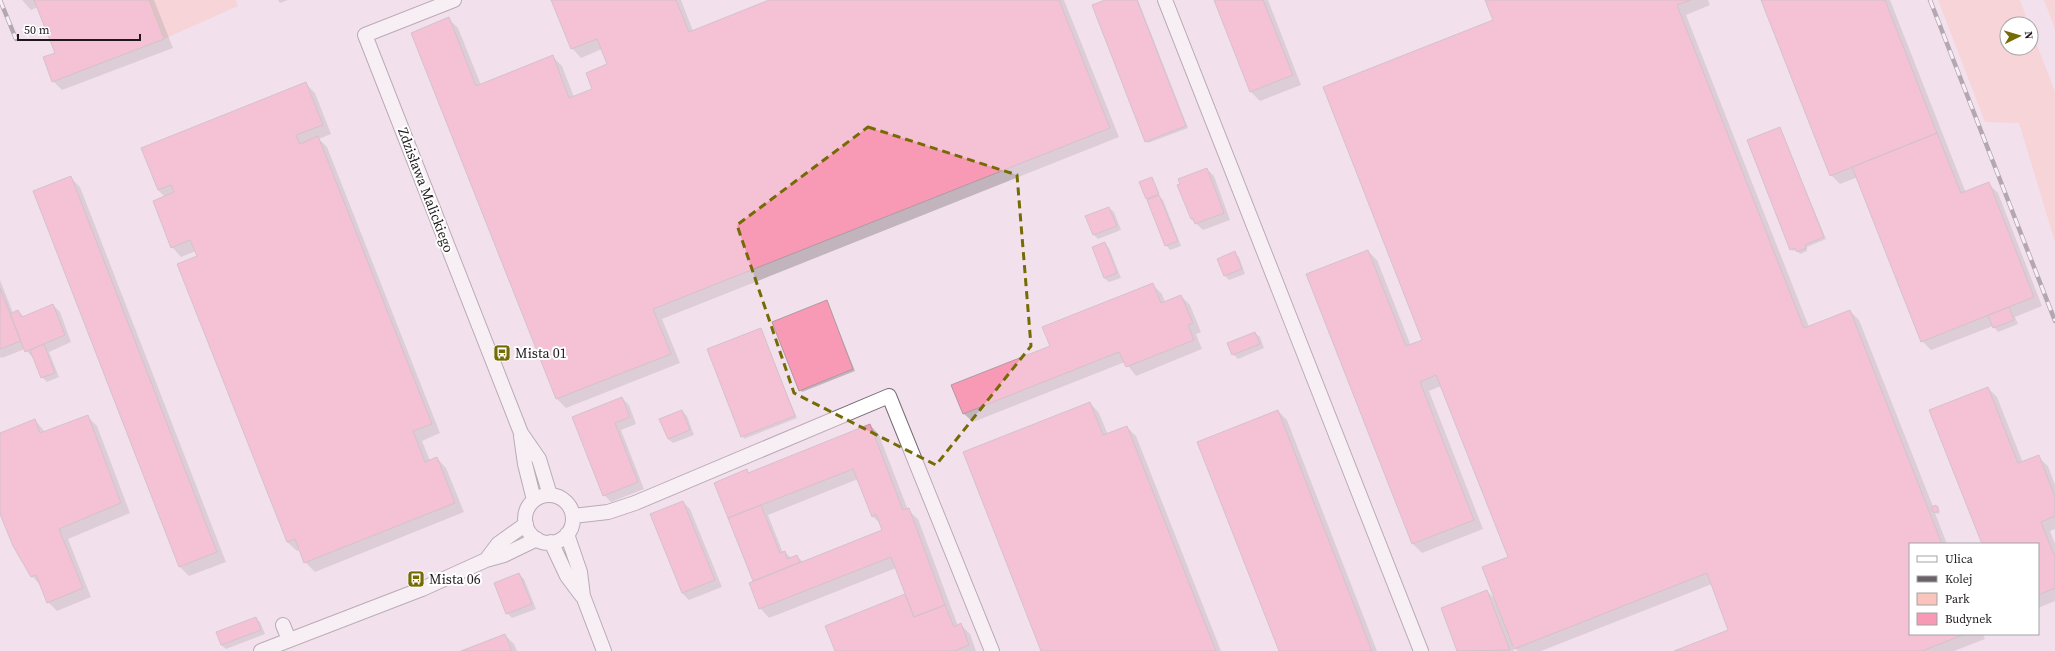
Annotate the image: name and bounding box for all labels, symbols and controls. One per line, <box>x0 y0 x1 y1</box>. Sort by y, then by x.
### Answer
scale bar <box>18 16 140 42</box>
north arrow <box>1999 16 2039 56</box>
text: 50 m <box>24 22 50 38</box>
text: N <box>2021 31 2036 40</box>
street label: Zdzisława Malickiego <box>393 125 459 256</box>
bus stop icon: Mista 01 <box>492 343 512 363</box>
place label: Mista 01 <box>515 343 567 363</box>
legend <box>1909 543 2039 635</box>
text: Ulica <box>1945 551 1974 567</box>
bus stop icon: Mista 06 <box>406 569 426 589</box>
place label: Mista 06 <box>429 569 481 589</box>
text: Kolej <box>1945 571 1972 587</box>
text: Park <box>1945 591 1970 607</box>
text: Budynek <box>1945 611 1992 627</box>

